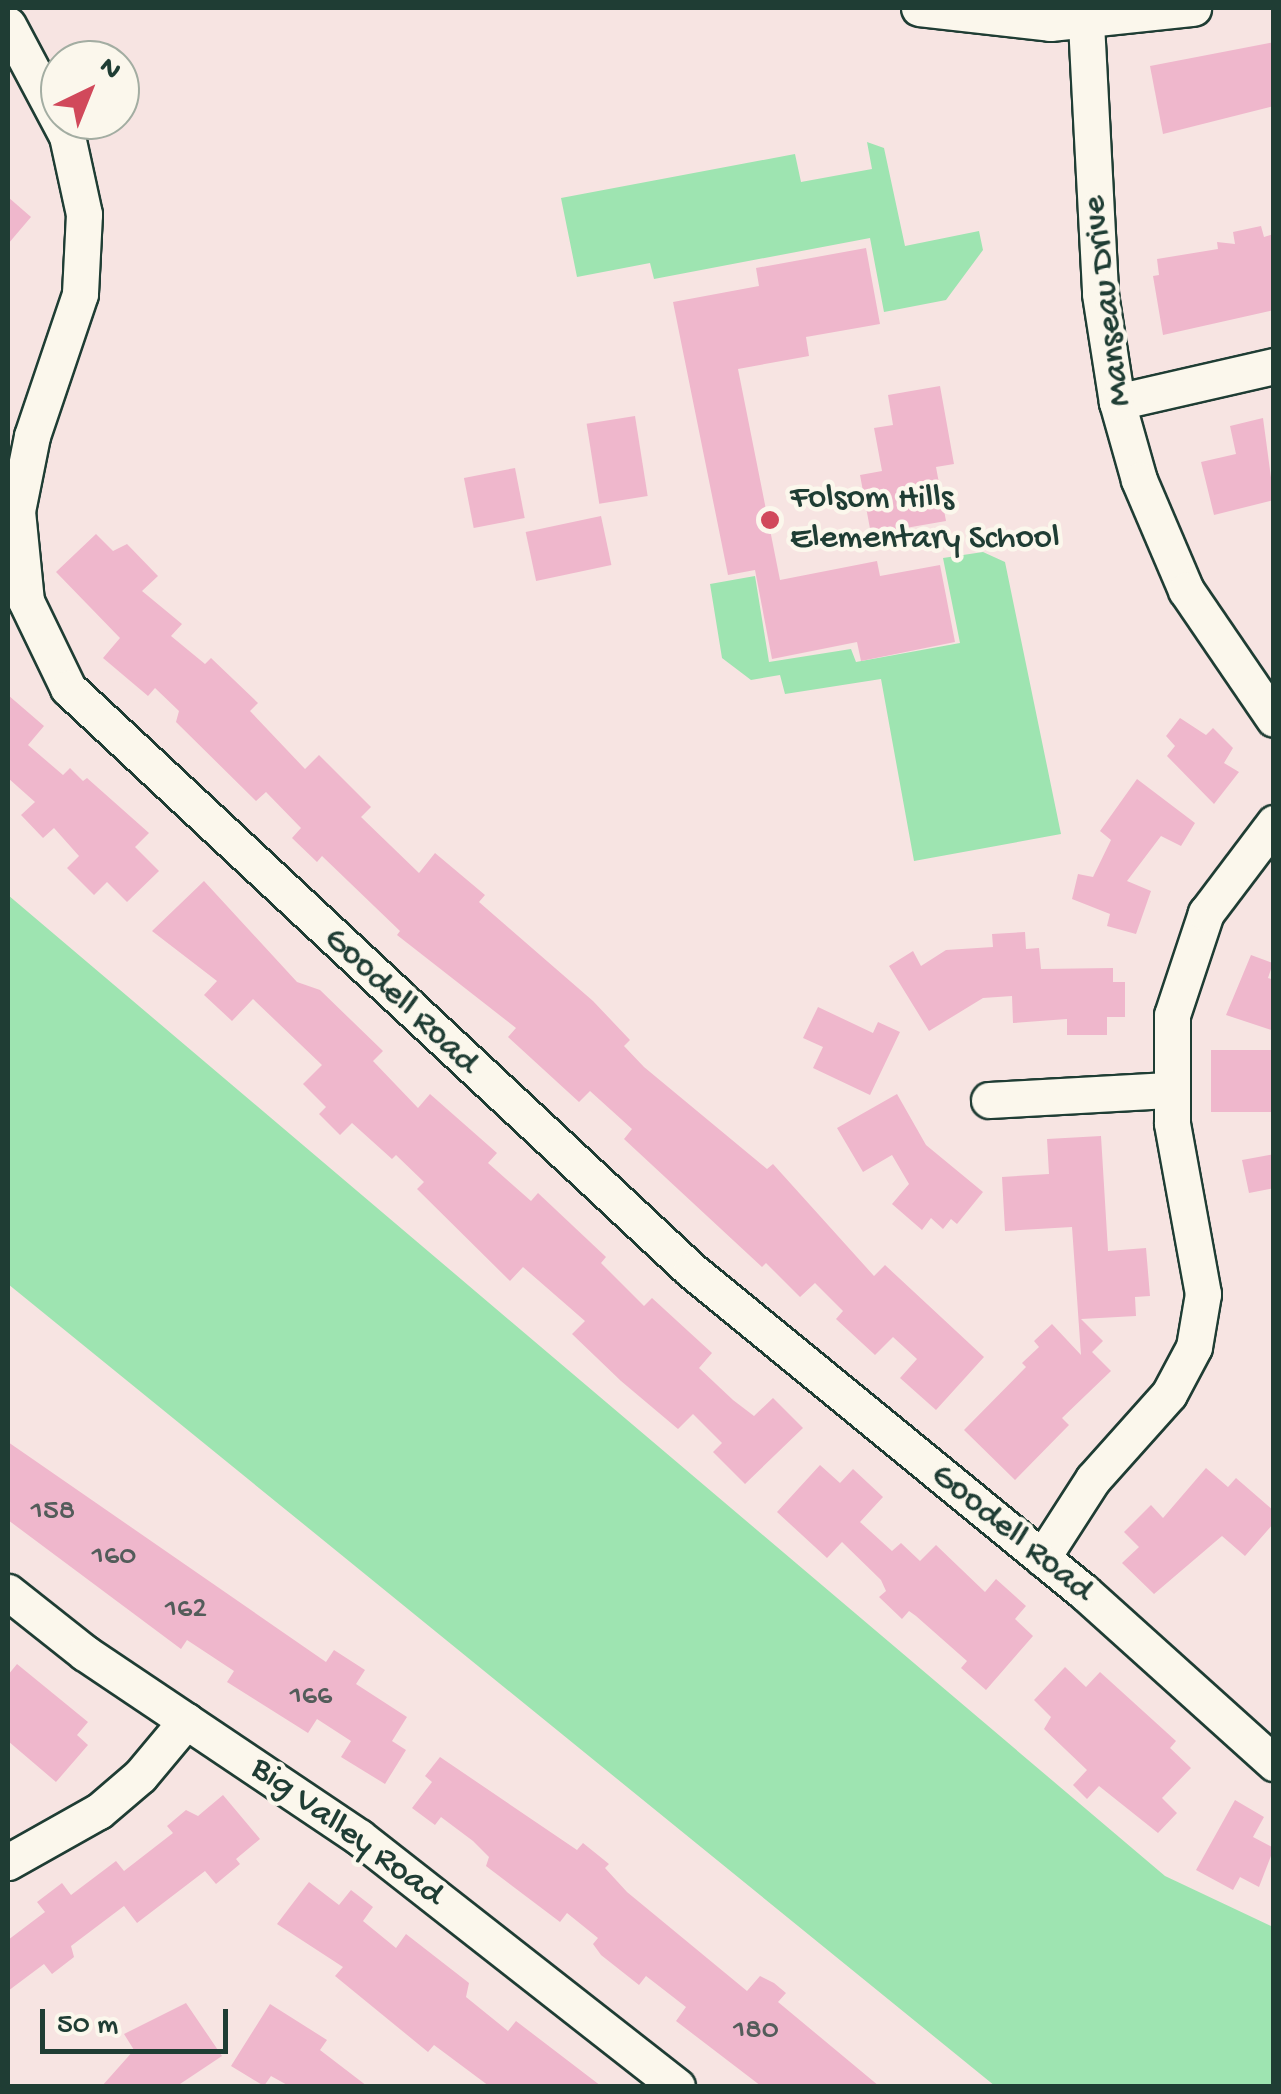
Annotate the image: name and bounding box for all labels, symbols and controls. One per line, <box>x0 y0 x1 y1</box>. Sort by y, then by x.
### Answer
north arrow <box>40 40 140 140</box>
text: N <box>91 51 127 87</box>
street label: Manseau Drive <box>1075 193 1143 409</box>
place label: Folsom Hills Elementary School <box>790 479 1060 561</box>
marker: Folsom Hills Elementary School <box>759 509 781 531</box>
street label: Goodell Road <box>314 919 486 1085</box>
street label: Goodell Road <box>921 1456 1101 1612</box>
house number: 158 <box>31 1495 75 1531</box>
house number: 160 <box>92 1540 136 1576</box>
house number: 162 <box>165 1593 207 1629</box>
house number: 166 <box>290 1680 332 1716</box>
street label: Big Valley Road <box>241 1749 451 1917</box>
scale bar <box>45 1989 232 2051</box>
text: 50 m <box>57 2009 118 2044</box>
house number: 180 <box>733 2014 779 2050</box>

